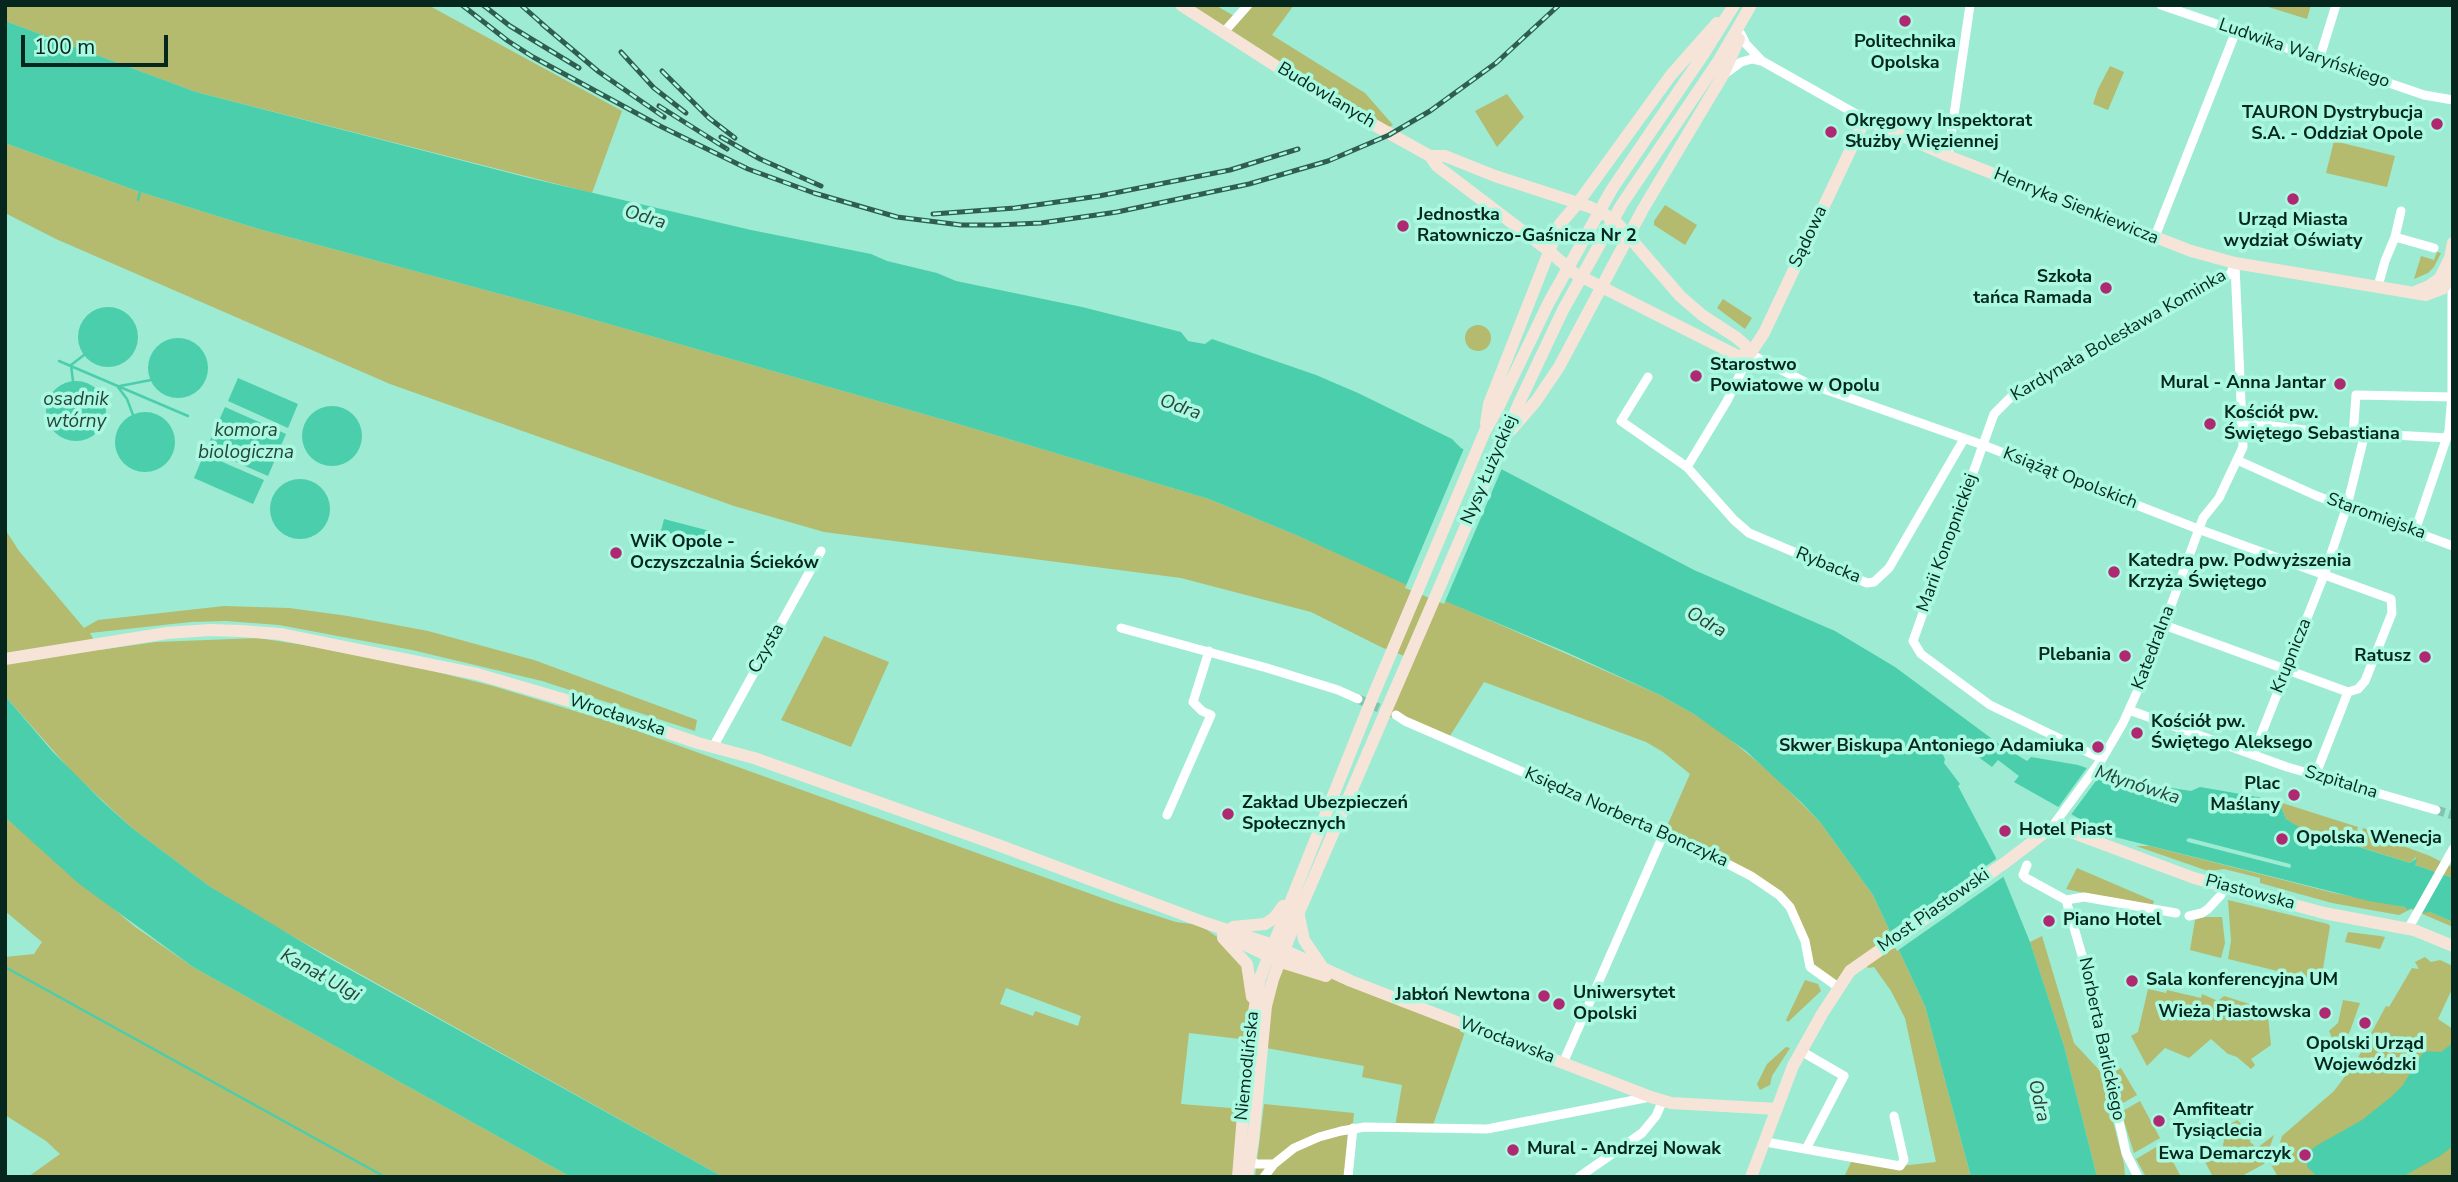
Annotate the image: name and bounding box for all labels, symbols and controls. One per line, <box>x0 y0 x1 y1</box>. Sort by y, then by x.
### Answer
marker: Politechnika Opolska <box>1897 13 1913 29</box>
street label: Ludwika Waryńskiego <box>2216 15 2392 93</box>
scale bar <box>24 21 172 65</box>
place label: Politechnika Opolska <box>1854 32 1956 74</box>
text: 100 m <box>34 33 95 61</box>
street label: Budowlanych <box>1273 58 1379 134</box>
place label: TAURON Dystrybucja S.A. - Oddział Opole <box>2242 103 2423 146</box>
place label: Okręgowy Inspektorat Służby Więziennej <box>1845 111 2032 154</box>
marker: TAURON Dystrybucja S.A. - Oddział Opole <box>2429 116 2445 132</box>
marker: Okręgowy Inspektorat Służby Więziennej <box>1823 124 1839 140</box>
street label: Henryka Sienkiewicza <box>1990 164 2162 250</box>
marker: Urząd Miasta wydział Oświaty <box>2285 191 2301 207</box>
water label: Odra <box>621 201 669 235</box>
street label: Sądowa <box>1785 203 1833 271</box>
place label: Jednostka Ratowniczo-Gaśnicza Nr 2 <box>1417 205 1637 248</box>
place label: Urząd Miasta wydział Oświaty <box>2224 210 2362 252</box>
marker: Jednostka Ratowniczo-Gaśnicza Nr 2 <box>1395 218 1411 234</box>
street label: Kardynała Bolesława Kominka <box>2008 265 2230 407</box>
place label: Szkoła tańca Ramada <box>1973 267 2092 310</box>
marker: Szkoła tańca Ramada <box>2098 280 2114 296</box>
place label: Starostwo Powiatowe w Opolu <box>1710 355 1880 398</box>
marker: Starostwo Powiatowe w Opolu <box>1688 368 1704 384</box>
place label: Mural - Anna Jantar <box>2160 373 2326 395</box>
marker: Mural - Anna Jantar <box>2332 376 2348 392</box>
water label: osadnik wtórny <box>43 389 109 433</box>
water label: Odra <box>1156 390 1204 426</box>
place label: Kościół pw. Świętego Sebastiana <box>2224 403 2400 446</box>
street label: Nysy Łużyckiej <box>1457 412 1523 528</box>
marker: Kościół pw. Świętego Sebastiana <box>2202 416 2218 432</box>
water label: komora biologiczna <box>198 420 294 464</box>
street label: Książąt Opolskich <box>2000 443 2140 515</box>
street label: Marii Konopnickiej <box>1913 471 1983 615</box>
street label: Staromiejska <box>2324 489 2428 545</box>
place label: WiK Opole - Oczyszczalnia Ścieków <box>630 532 819 574</box>
street label: Rybacka <box>1792 543 1864 589</box>
marker: WiK Opole - Oczyszczalnia Ścieków <box>608 545 624 561</box>
place label: Katedra pw. Podwyższenia Krzyża Świętego <box>2128 551 2351 594</box>
marker: Katedra pw. Podwyższenia Krzyża Świętego <box>2106 564 2122 580</box>
water label: Odra <box>1682 603 1730 643</box>
street label: Katedralna <box>2128 603 2180 693</box>
street label: Krupnicza <box>2267 615 2317 697</box>
street label: Czysta <box>745 620 789 678</box>
place label: Plebania <box>2038 645 2111 667</box>
place label: Ratusz <box>2354 646 2411 668</box>
marker: Plebania <box>2117 648 2133 664</box>
marker: Ratusz <box>2417 649 2433 665</box>
street label: Wrocławska <box>566 690 668 742</box>
place label: Kościół pw. Świętego Aleksego <box>2151 712 2313 754</box>
marker: Kościół pw. Świętego Aleksego <box>2129 725 2145 741</box>
place label: Skwer Biskupa Antoniego Adamiuka <box>1779 736 2084 758</box>
marker: Skwer Biskupa Antoniego Adamiuka <box>2090 739 2106 755</box>
water label: Młynówka <box>2092 762 2182 810</box>
street label: Szpitalna <box>2302 762 2380 804</box>
street label: Księdza Norberta Bonczyka <box>1521 763 1731 873</box>
place label: Plac Maślany <box>2210 774 2280 816</box>
marker: Plac Maślany <box>2286 787 2302 803</box>
place label: Zakład Ubezpieczeń Społecznych <box>1242 793 1408 836</box>
marker: Zakład Ubezpieczeń Społecznych <box>1220 806 1236 822</box>
place label: Hotel Piast <box>2019 820 2112 842</box>
marker: Hotel Piast <box>1997 823 2013 839</box>
place label: Opolska Wenecja <box>2296 828 2442 850</box>
marker: Opolska Wenecja <box>2274 831 2290 847</box>
street label: Most Piastowski <box>1874 864 1994 958</box>
street label: Piastowska <box>2203 871 2297 915</box>
place label: Piano Hotel <box>2063 910 2161 932</box>
marker: Piano Hotel <box>2041 913 2057 929</box>
water label: Kanał Ulgi <box>276 945 364 1007</box>
street label: Norberta Barlickiego <box>2073 955 2129 1123</box>
place label: Sala konferencyjna UM <box>2146 970 2338 992</box>
marker: Sala konferencyjna UM <box>2124 973 2140 989</box>
place label: Uniwersytet Opolski <box>1573 983 1675 1026</box>
place label: Jabłoń Newtona <box>1395 985 1530 1007</box>
marker: Jabłoń Newtona <box>1536 988 1552 1004</box>
marker: Uniwersytet Opolski <box>1551 996 1567 1012</box>
place label: Wieża Piastowska <box>2158 1002 2311 1024</box>
marker: Wieża Piastowska <box>2317 1005 2333 1021</box>
street label: Niemodlińska <box>1232 1010 1264 1122</box>
street label: Wrocławska <box>1456 1013 1558 1069</box>
marker: Opolski Urząd Wojewódzki <box>2357 1015 2373 1031</box>
place label: Opolski Urząd Wojewódzki <box>2306 1034 2424 1076</box>
water label: Odra <box>2022 1078 2054 1124</box>
place label: Amfiteatr Tysiąclecia <box>2173 1100 2262 1142</box>
marker: Amfiteatr Tysiąclecia <box>2151 1113 2167 1129</box>
place label: Mural - Andrzej Nowak <box>1527 1139 1721 1161</box>
marker: Mural - Andrzej Nowak <box>1505 1142 1521 1158</box>
place label: Ewa Demarczyk <box>2159 1144 2291 1166</box>
marker: Ewa Demarczyk <box>2297 1147 2313 1163</box>

